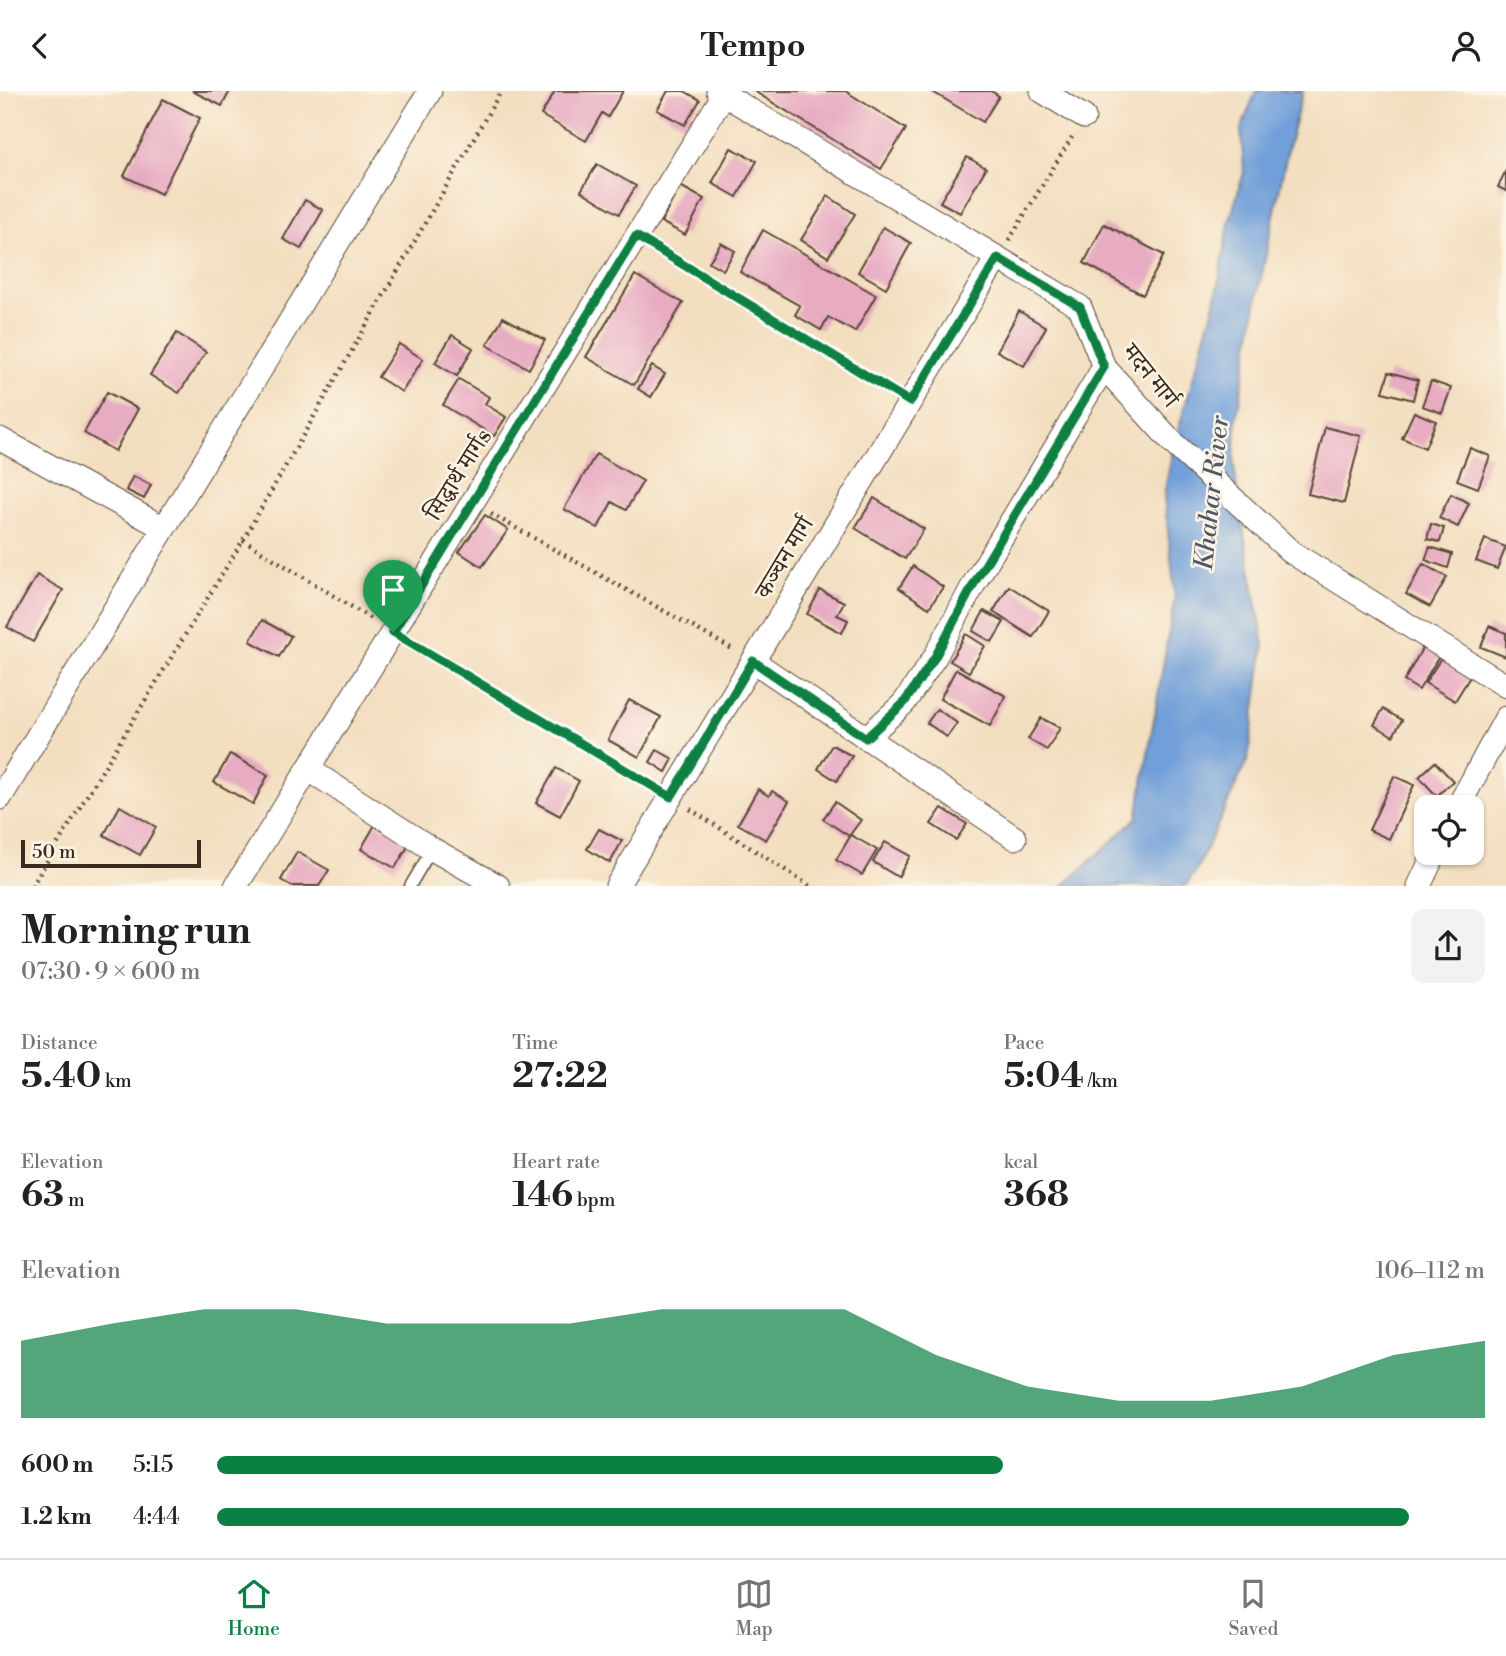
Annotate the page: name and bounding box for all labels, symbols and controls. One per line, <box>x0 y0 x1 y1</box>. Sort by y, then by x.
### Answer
text: Tempo <box>700 26 806 66</box>
icon: back <box>21 27 59 65</box>
icon: person <box>1447 27 1485 65</box>
street label: मदन मार्ग <box>1115 337 1186 415</box>
water label: Khahar River <box>1188 413 1236 572</box>
street label: सिद्धार्थ मार्गs <box>418 423 499 527</box>
street label: कञ्चन मार्ग <box>748 510 822 605</box>
pin <box>363 560 423 632</box>
icon: arrive <box>374 571 412 609</box>
map controls <box>1414 795 1484 865</box>
button: locate <box>1414 795 1484 865</box>
scale bar <box>21 837 201 869</box>
text: 50 m <box>32 840 76 864</box>
text: Morning run <box>21 908 251 955</box>
button: share <box>1411 909 1485 983</box>
text: 07:30 · 9 × 600 m <box>21 958 200 986</box>
text: Distance <box>21 1031 98 1055</box>
text: Time <box>512 1031 558 1055</box>
text: Pace <box>1004 1031 1044 1055</box>
text: 5.40 <box>21 1055 101 1098</box>
text: 27:22 <box>512 1055 608 1098</box>
text: 5:04 <box>1004 1055 1084 1098</box>
text: km <box>101 1069 132 1093</box>
text: /km <box>1084 1069 1118 1093</box>
text: Elevation <box>21 1150 103 1174</box>
text: Heart rate <box>512 1150 600 1174</box>
text: kcal <box>1004 1150 1038 1174</box>
text: 63 <box>21 1174 64 1217</box>
text: 146 <box>512 1174 573 1217</box>
text: 368 <box>1004 1174 1069 1217</box>
text: m <box>64 1188 85 1212</box>
text: bpm <box>573 1188 615 1212</box>
text: Elevation <box>21 1257 121 1285</box>
text: 106–112 m <box>1375 1257 1485 1285</box>
text: 600 m <box>21 1451 94 1479</box>
text: 5:15 <box>133 1451 173 1479</box>
text: 1.2 km <box>21 1503 92 1531</box>
text: 4:44 <box>133 1503 180 1531</box>
tab: Home <box>228 1575 280 1641</box>
tab: Map <box>735 1575 773 1641</box>
tab: Saved <box>1228 1575 1278 1641</box>

